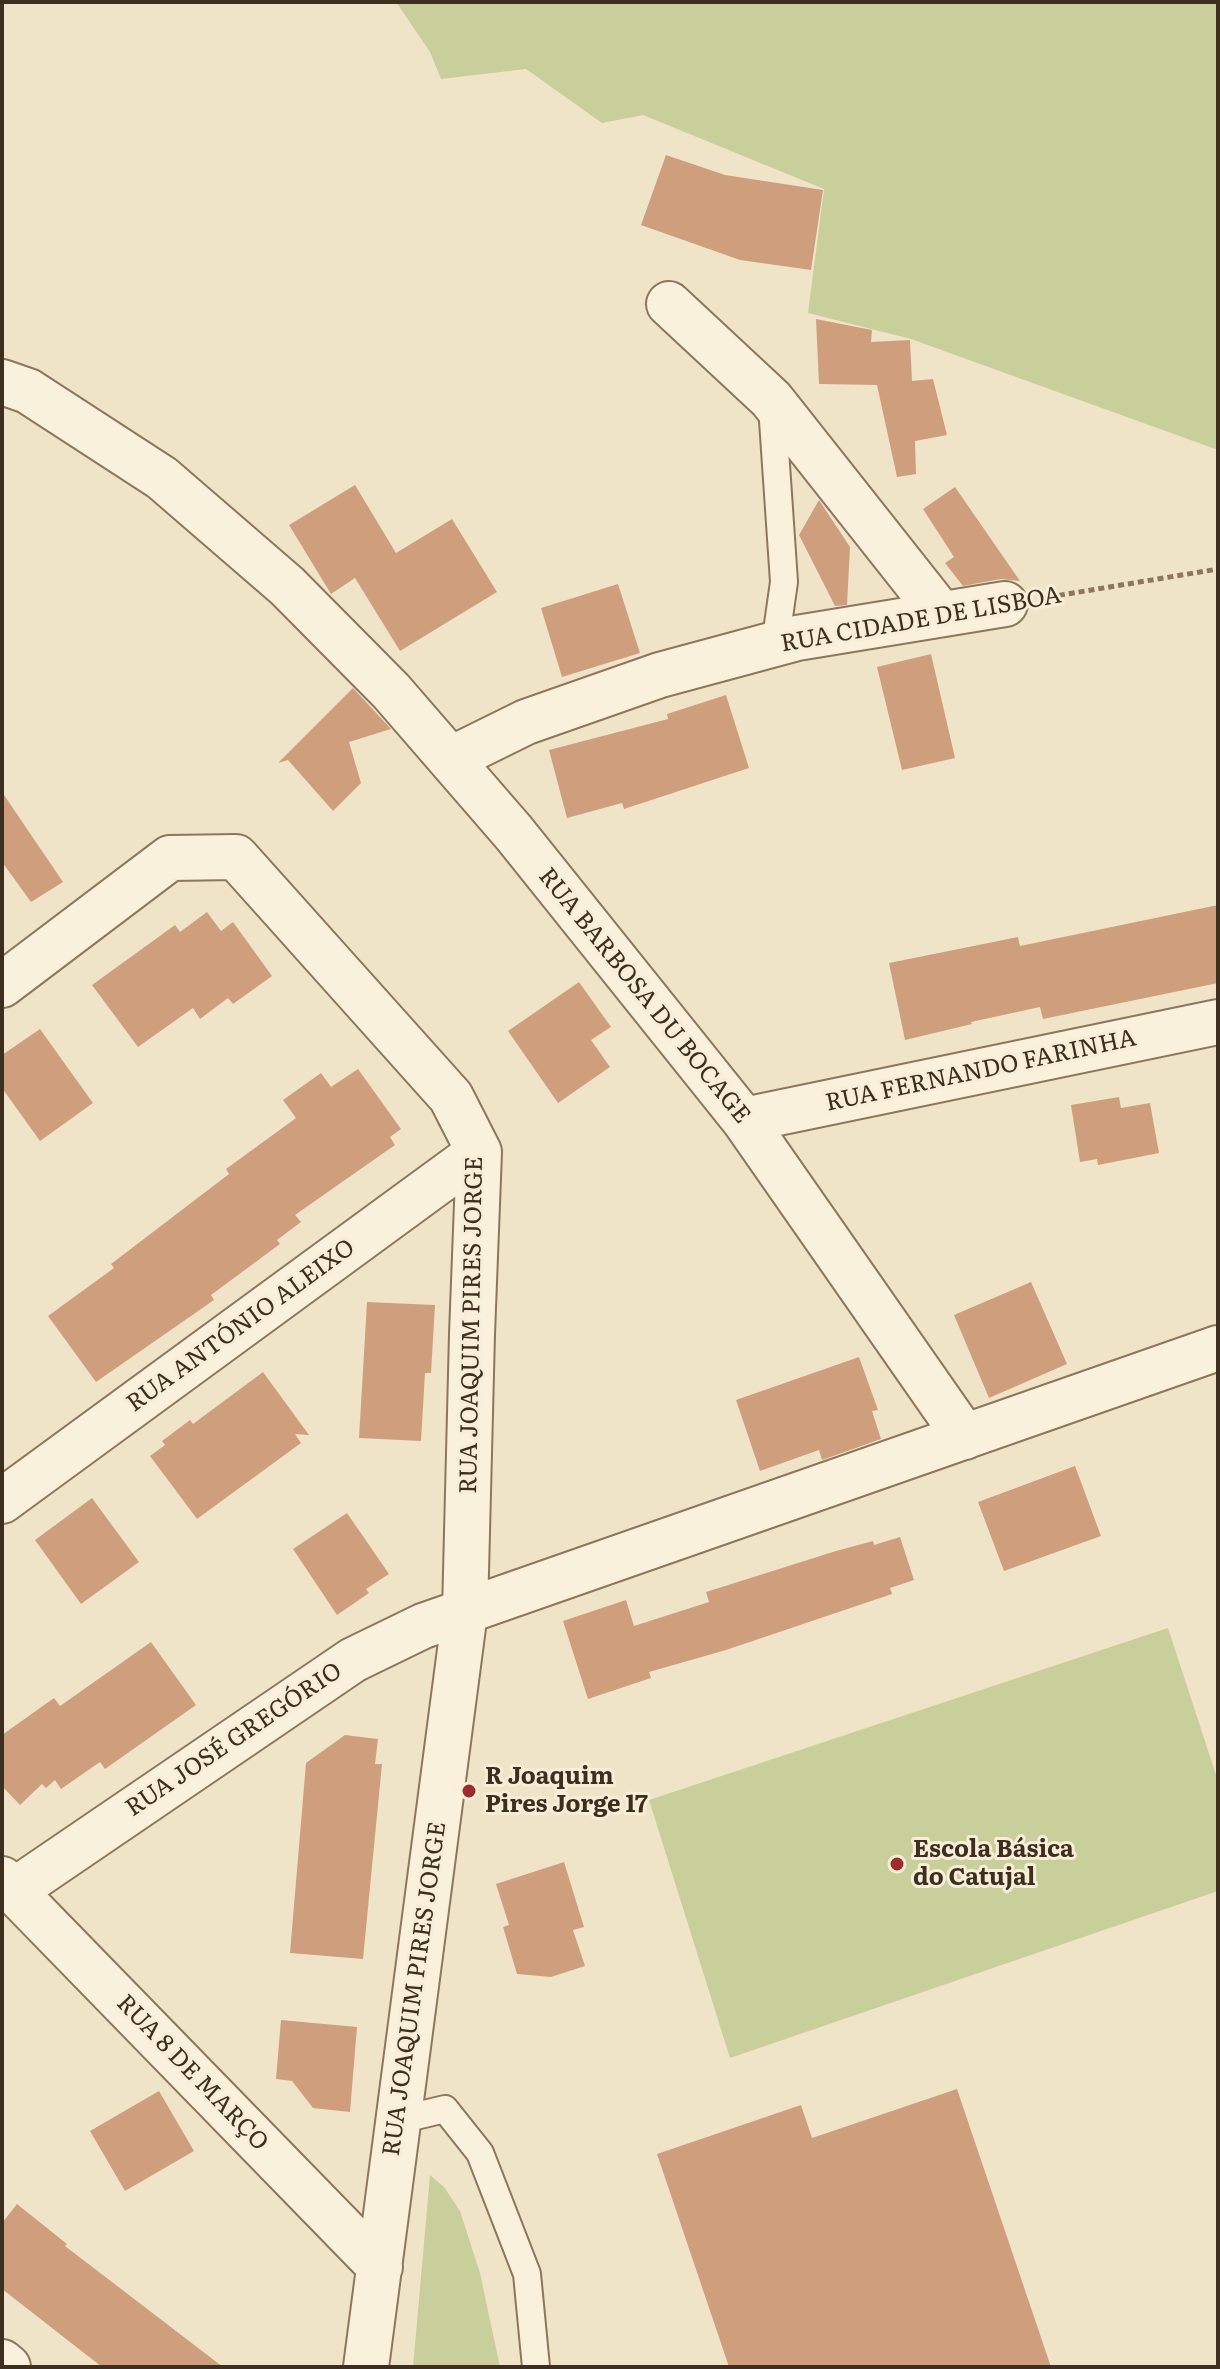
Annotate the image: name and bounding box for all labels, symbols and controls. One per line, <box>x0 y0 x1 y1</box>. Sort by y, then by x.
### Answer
street label: RUA CIDADE DE LISBOA <box>779 581 1063 659</box>
street label: RUA BARBOSA DU BOCAGE <box>532 862 756 1130</box>
street label: RUA FERNANDO FARINHA <box>823 1024 1139 1118</box>
street label: RUA JOAQUIM PIRES JORGE <box>455 1156 489 1494</box>
street label: RUA ANTÓNIO ALEIXO <box>121 1234 361 1418</box>
street label: RUA JOSÉ GREGÓRIO <box>120 1657 348 1823</box>
place label: R Joaquim Pires Jorge 17 <box>485 1763 648 1819</box>
marker: R Joaquim Pires Jorge 17 <box>460 1782 478 1800</box>
street label: RUA JOAQUIM PIRES JORGE <box>377 1820 453 2158</box>
place label: Escola Básica do Catujal <box>913 1836 1074 1892</box>
marker: Escola Básica do Catujal <box>888 1855 906 1873</box>
street label: RUA 8 DE MARÇO <box>110 1989 274 2157</box>

